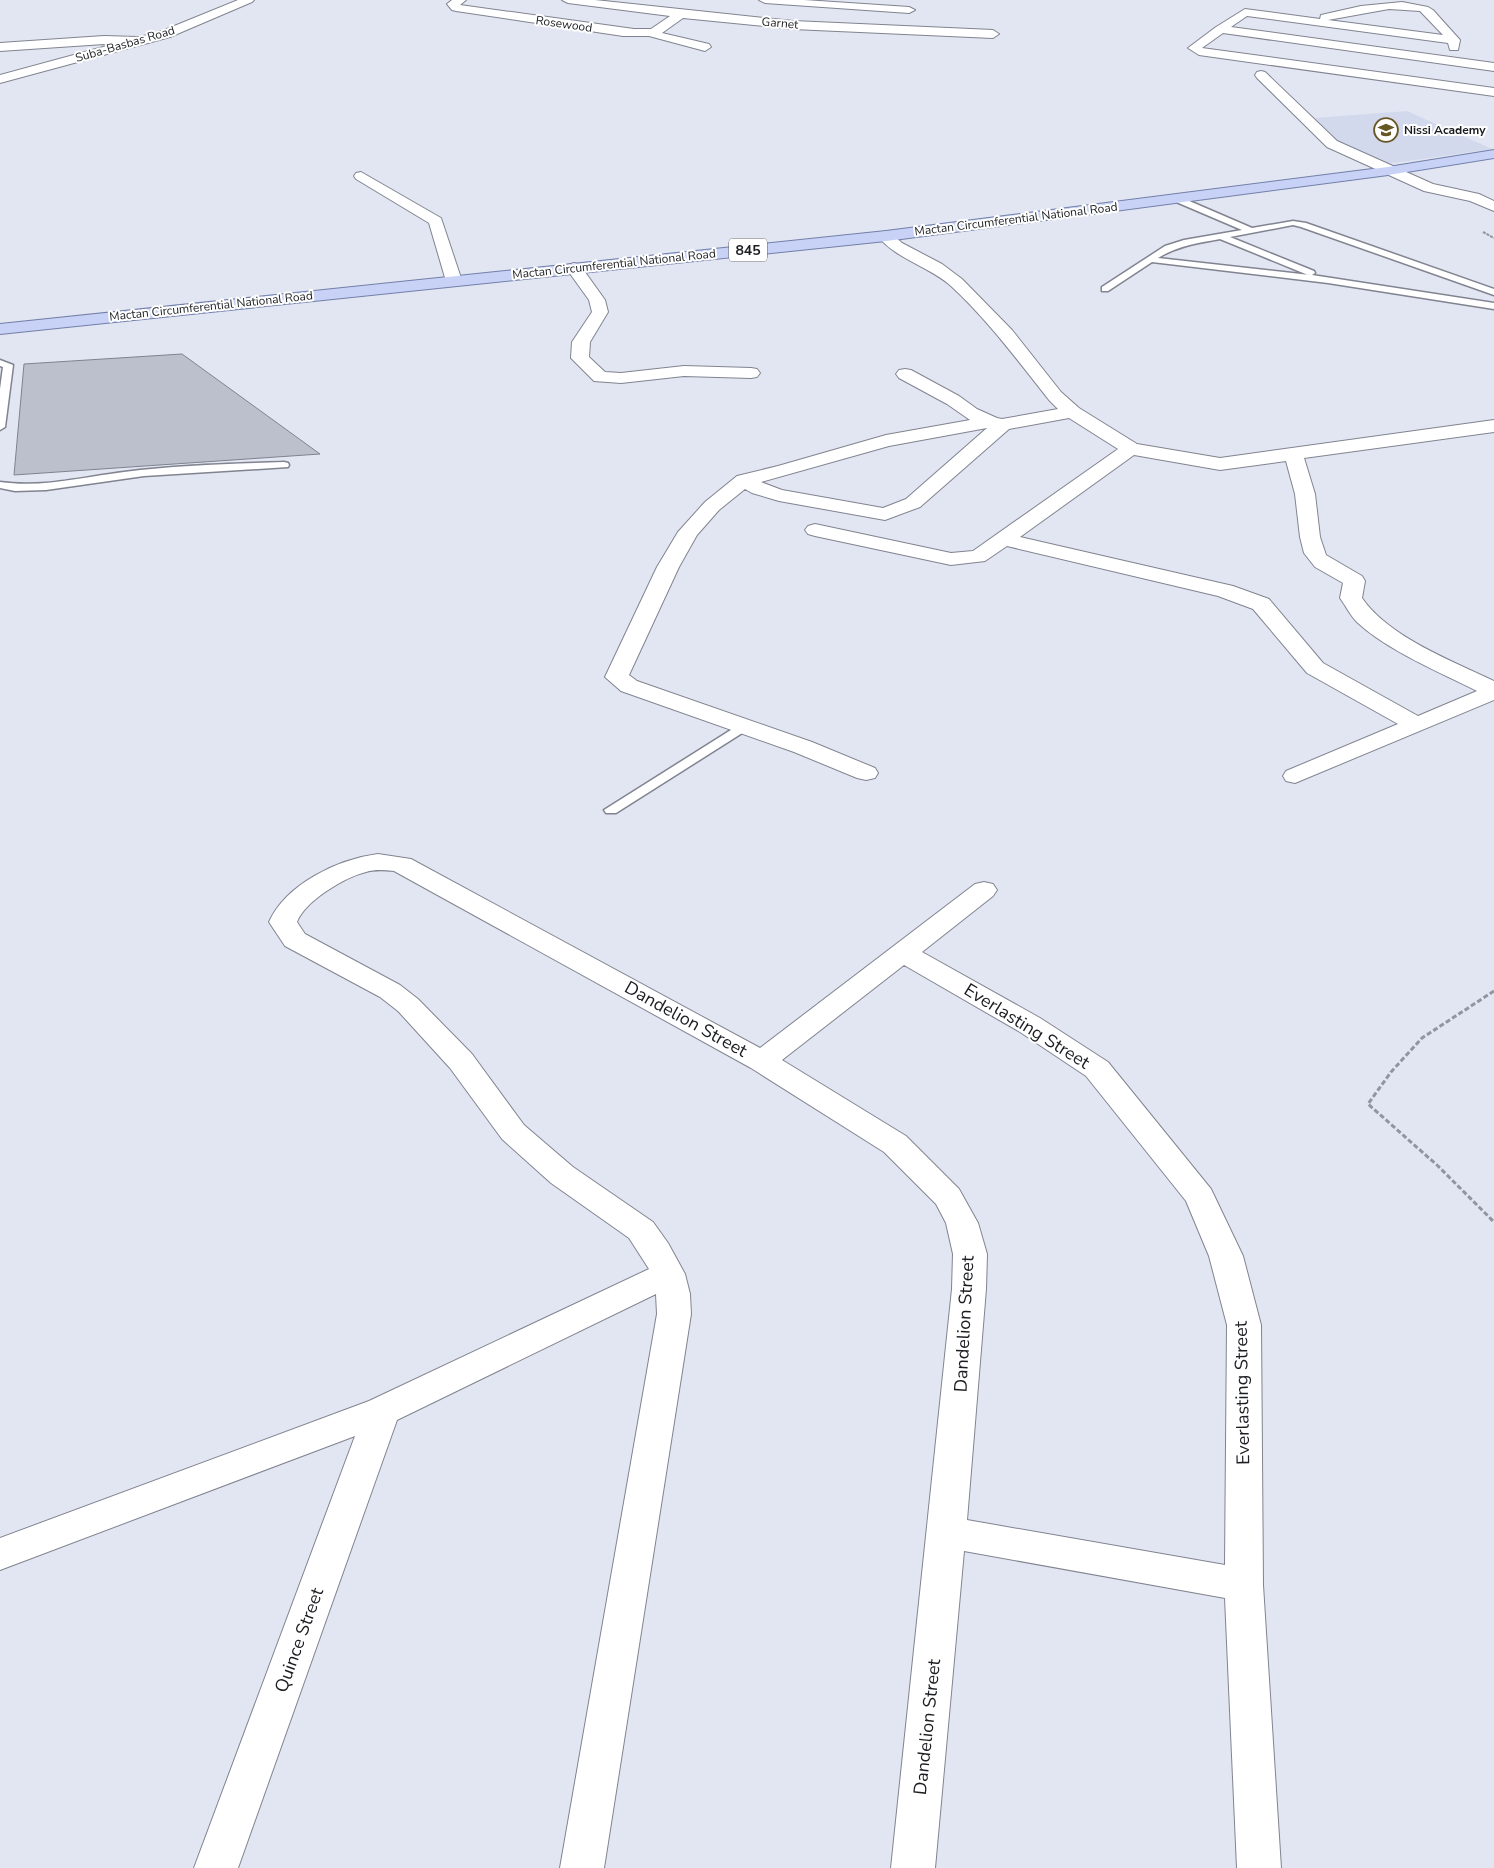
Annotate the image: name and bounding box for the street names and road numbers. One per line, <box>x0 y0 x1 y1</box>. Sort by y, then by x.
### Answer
street label: Rosewood <box>535 12 593 36</box>
street label: Garnet <box>761 13 800 33</box>
street label: Suba-Basbas Road <box>73 22 177 66</box>
street label: Mactan Circumferential National Road <box>914 199 1118 239</box>
road number: 845 <box>729 238 767 262</box>
street label: Mactan Circumferential National Road <box>511 245 717 283</box>
street label: Mactan Circumferential National Road <box>108 287 314 325</box>
street label: Dandelion Street <box>620 975 752 1063</box>
street label: Everlasting Street <box>960 978 1095 1075</box>
street label: Dandelion Street <box>948 1254 980 1393</box>
street label: Everlasting Street <box>1229 1320 1255 1465</box>
street label: Quince Street <box>269 1584 329 1696</box>
street label: Dandelion Street <box>908 1657 946 1796</box>

